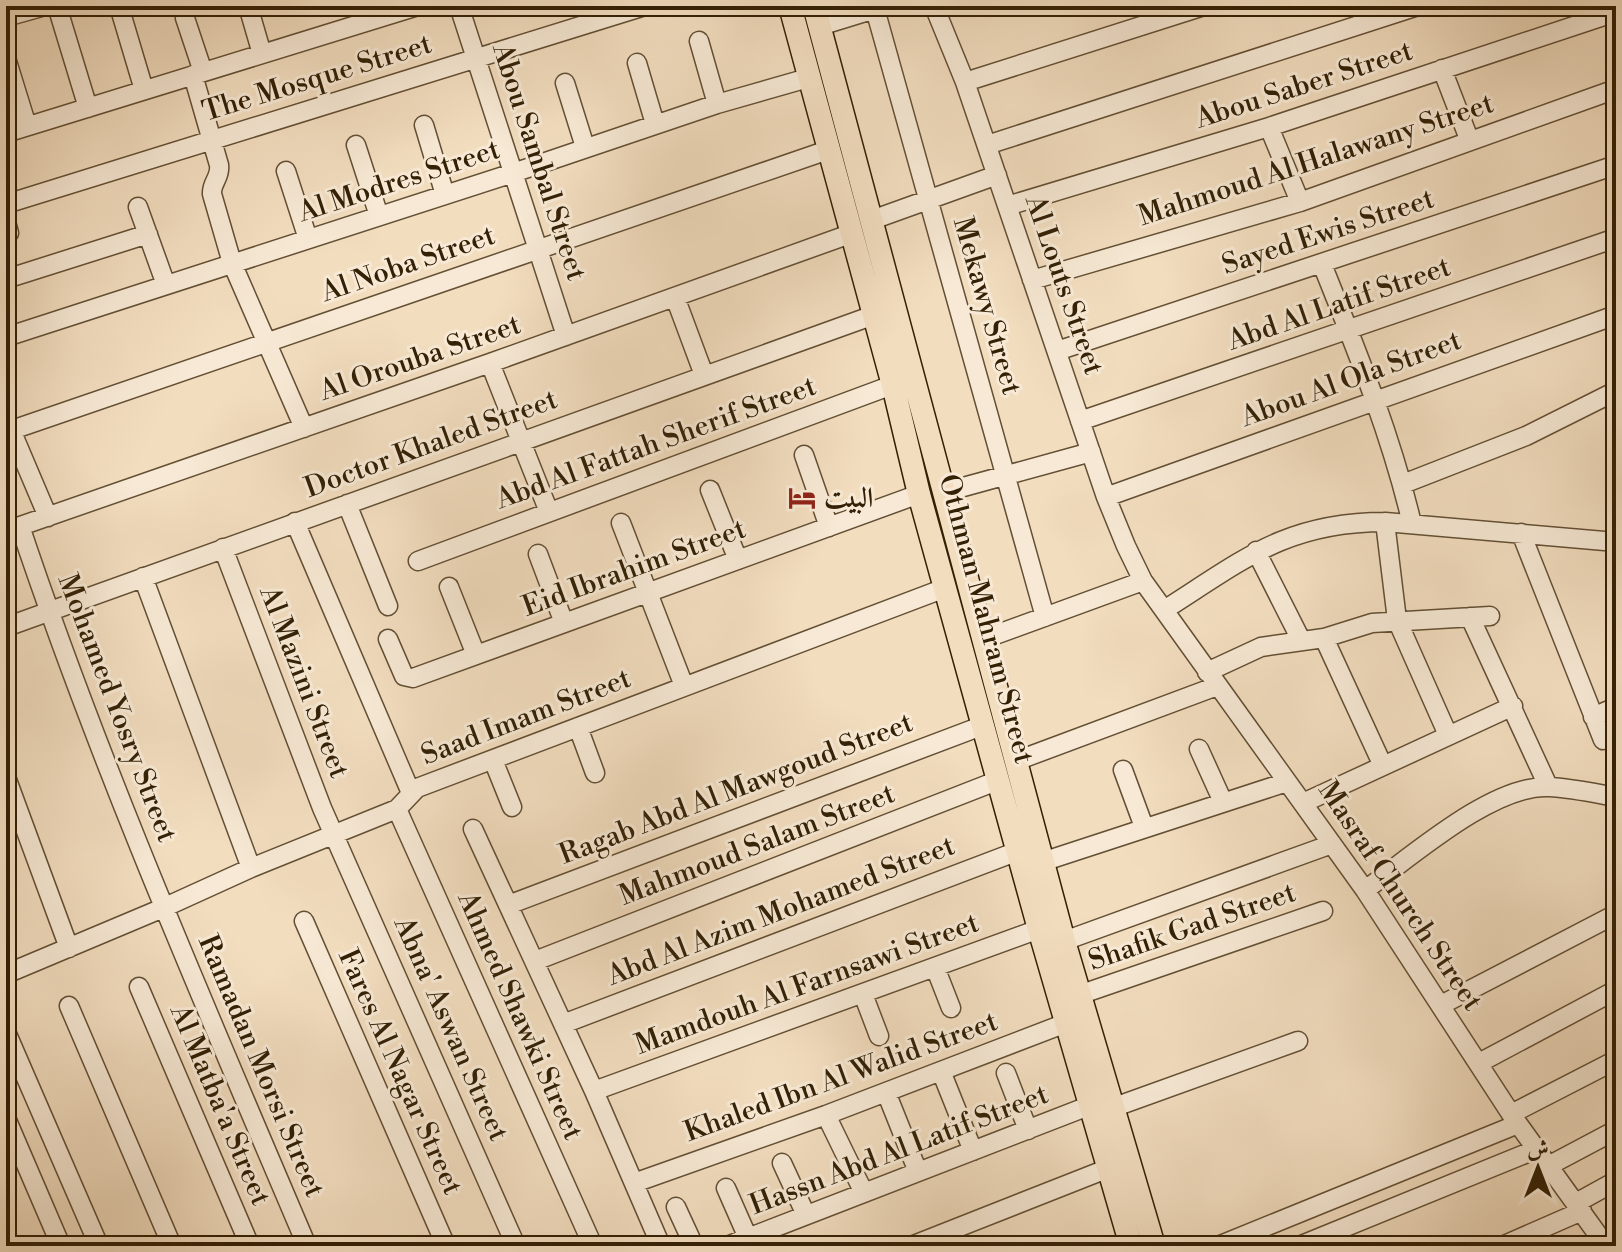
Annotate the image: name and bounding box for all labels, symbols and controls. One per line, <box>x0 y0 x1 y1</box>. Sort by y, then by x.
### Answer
street label: The Mosque Street <box>198 26 436 129</box>
street label: Abou Saber Street <box>1190 33 1417 137</box>
street label: Abou Sambal Street <box>484 38 594 285</box>
street label: Mahmoud Al Halawany Street <box>1134 86 1498 234</box>
street label: Al Modres Street <box>293 132 504 230</box>
street label: Sayed Ewis Street <box>1218 181 1439 283</box>
street label: Al Louts Street <box>1017 190 1111 379</box>
street label: Mekawy Street <box>945 213 1029 399</box>
street label: Al Noba Street <box>316 218 500 310</box>
street label: Abd Al Latif Street <box>1222 249 1455 359</box>
street label: Al Orouba Street <box>314 307 525 409</box>
street label: Abou Al Ola Street <box>1235 323 1466 435</box>
street label: Abd Al Fattah Sherif Street <box>490 369 821 518</box>
street label: Doctor Khaled Street <box>300 382 562 506</box>
street label: Othman Mahram Street <box>931 471 1042 768</box>
place label: البيت <box>824 481 873 516</box>
hotel icon: البيت <box>787 483 817 513</box>
street label: Eid Ibrahim Street <box>517 511 751 625</box>
street label: Mohamed Yosry Street <box>50 569 184 847</box>
street label: Al Mazini Street <box>251 580 357 783</box>
street label: Saad Imam Street <box>416 661 636 773</box>
street label: Ragab Abd Al Mawgoud Street <box>554 705 918 873</box>
street label: Masraf Church Street <box>1310 775 1490 1017</box>
street label: Mahmoud Salam Street <box>614 776 900 914</box>
street label: Abd Al Azim Mohamed Street <box>601 828 960 994</box>
street label: Shafik Gad Street <box>1084 875 1300 979</box>
street label: Ahmed Shawki Street <box>449 886 591 1146</box>
street label: Mamdouh Al Farnsawi Street <box>630 905 984 1063</box>
street label: Abna' Aswan Street <box>385 911 516 1147</box>
street label: Ramadan Morsi Street <box>190 930 332 1202</box>
street label: Fares Al Nagar Street <box>330 944 470 1200</box>
street label: Al Matba'a Street <box>162 998 278 1211</box>
street label: Khaled Ibn Al Walid Street <box>680 1004 1002 1150</box>
street label: Hassn Abd Al Latif Street <box>745 1077 1053 1223</box>
north arrow <box>1498 1128 1578 1208</box>
text: ش <box>1527 1136 1549 1163</box>

